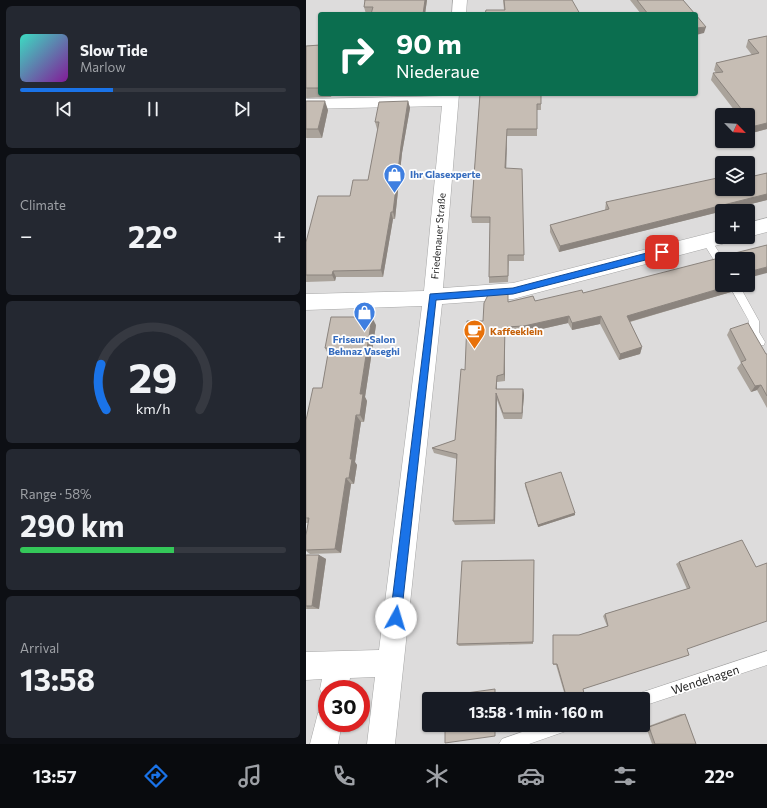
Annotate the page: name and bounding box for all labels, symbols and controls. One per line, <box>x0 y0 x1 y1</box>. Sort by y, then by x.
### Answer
text: 90 m <box>396 26 462 60</box>
icon: right <box>330 28 382 80</box>
text: Slow Tide <box>80 41 148 59</box>
text: Marlow <box>80 59 126 75</box>
text: Niederaue <box>396 60 480 82</box>
icon: previous <box>53 98 75 120</box>
icon: pause <box>142 98 164 120</box>
icon: next <box>231 98 253 120</box>
north arrow <box>715 108 755 148</box>
map controls <box>715 108 755 292</box>
button: layers <box>715 156 755 196</box>
shop icon: Ihr Glasexperte <box>381 161 407 194</box>
place label: Ihr Glasexperte <box>410 168 481 180</box>
street label: Friedenauer Straße <box>428 192 448 280</box>
text: Climate <box>20 197 66 213</box>
button: + <box>715 204 755 244</box>
text: 22° <box>128 217 178 254</box>
text: − <box>20 222 33 249</box>
text: + <box>273 222 286 249</box>
pin <box>645 235 679 269</box>
icon: arrive <box>651 241 673 263</box>
button: − <box>715 252 755 292</box>
shop icon: Friseur-Salon Behnaz Vaseghi <box>351 300 377 333</box>
cafe icon: Kaffeeklein <box>461 318 487 351</box>
place label: Kaffeeklein <box>490 325 543 337</box>
place label: Friseur-Salon Behnaz Vaseghi <box>328 333 400 357</box>
text: 29 <box>128 351 178 402</box>
text: km/h <box>136 399 170 417</box>
text: Range · 58% <box>20 486 92 502</box>
text: 290 km <box>20 506 124 543</box>
position arrow <box>375 597 417 639</box>
text: Arrival <box>20 640 59 656</box>
text: 13:58 <box>20 660 95 697</box>
street label: Wendehagen <box>669 661 741 697</box>
speed limit sign: 30 <box>318 680 370 732</box>
text: 13:58 · 1 min · 160 m <box>469 703 603 721</box>
icon: directions <box>142 762 170 790</box>
icon: music <box>236 762 264 790</box>
icon: phone <box>330 762 358 790</box>
icon: climate <box>423 762 451 790</box>
icon: car <box>517 762 545 790</box>
icon: filters <box>611 762 639 790</box>
text: 13:57 <box>33 765 77 787</box>
text: 22° <box>704 765 734 787</box>

